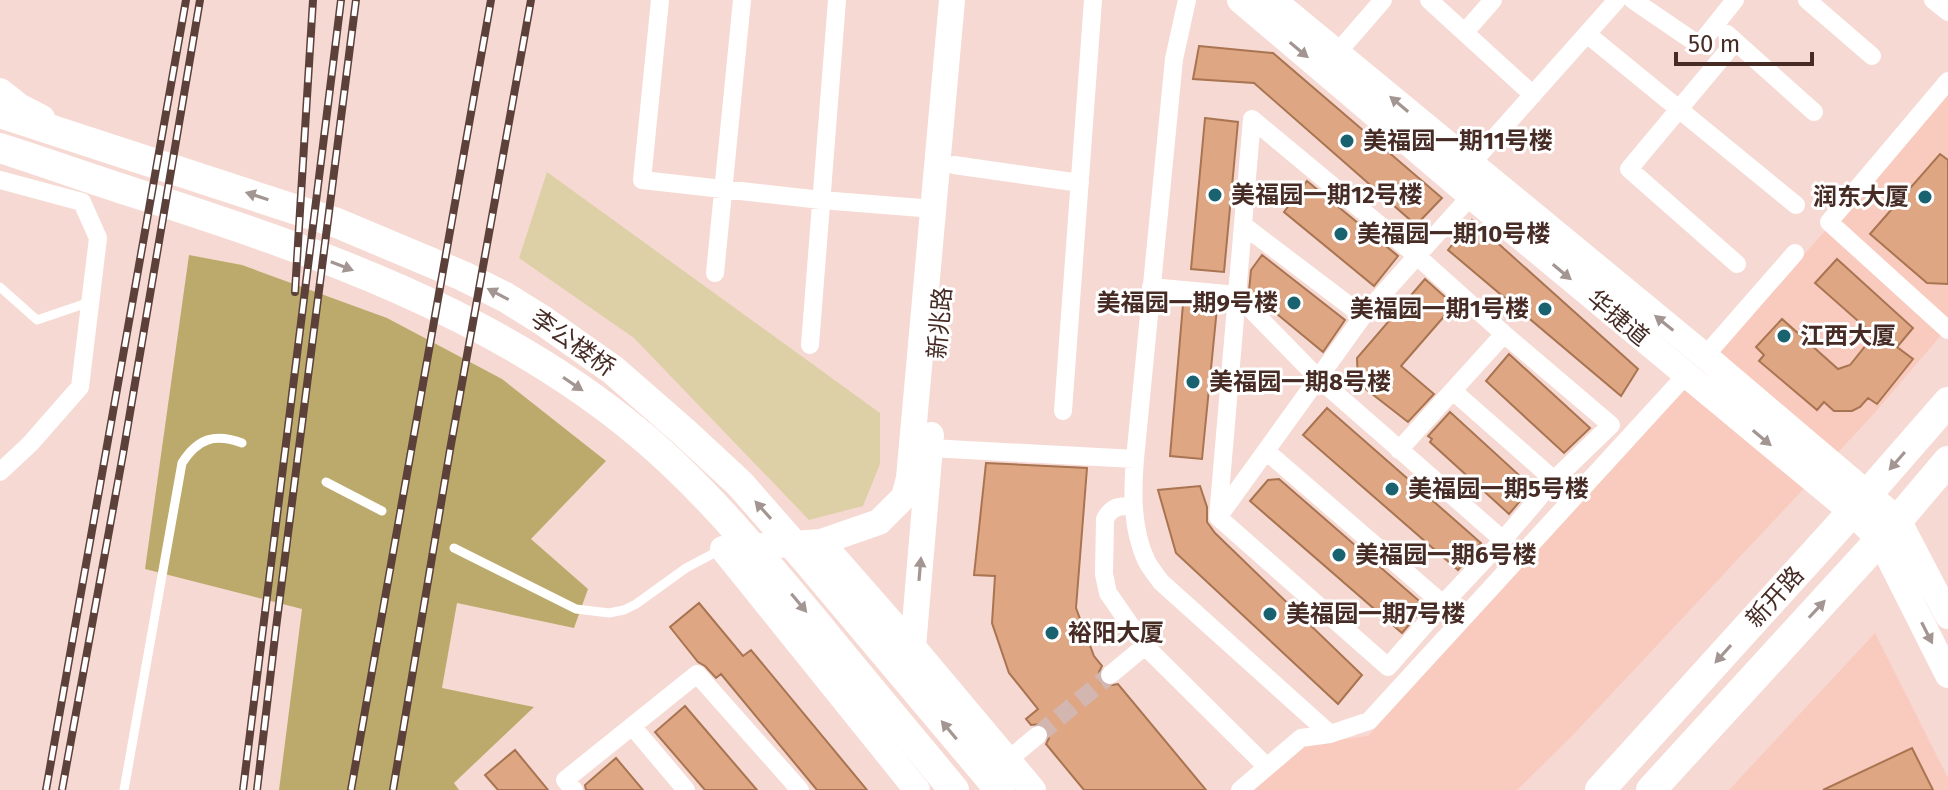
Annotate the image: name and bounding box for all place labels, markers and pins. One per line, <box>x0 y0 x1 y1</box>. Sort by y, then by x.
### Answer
place label: 美福园一期11号楼 <box>1363 127 1553 155</box>
marker: 美福园一期11号楼 <box>1338 132 1356 150</box>
place label: 美福园一期12号楼 <box>1231 181 1423 209</box>
place label: 润东大厦 <box>1813 183 1909 211</box>
marker: 美福园一期12号楼 <box>1206 186 1224 204</box>
marker: 润东大厦 <box>1916 188 1934 206</box>
place label: 美福园一期10号楼 <box>1357 220 1550 248</box>
marker: 美福园一期10号楼 <box>1332 225 1350 243</box>
place label: 美福园一期9号楼 <box>1097 289 1278 317</box>
marker: 美福园一期9号楼 <box>1285 294 1303 312</box>
place label: 美福园一期1号楼 <box>1350 295 1529 323</box>
marker: 美福园一期1号楼 <box>1536 300 1554 318</box>
place label: 江西大厦 <box>1800 322 1896 350</box>
marker: 江西大厦 <box>1775 327 1793 345</box>
place label: 美福园一期8号楼 <box>1209 368 1391 396</box>
marker: 美福园一期8号楼 <box>1184 373 1202 391</box>
place label: 美福园一期5号楼 <box>1408 475 1589 503</box>
marker: 美福园一期5号楼 <box>1383 480 1401 498</box>
place label: 美福园一期6号楼 <box>1355 541 1537 569</box>
marker: 美福园一期6号楼 <box>1330 546 1348 564</box>
place label: 美福园一期7号楼 <box>1286 600 1465 628</box>
marker: 美福园一期7号楼 <box>1261 605 1279 623</box>
place label: 裕阳大厦 <box>1068 619 1164 647</box>
marker: 裕阳大厦 <box>1043 624 1061 642</box>

